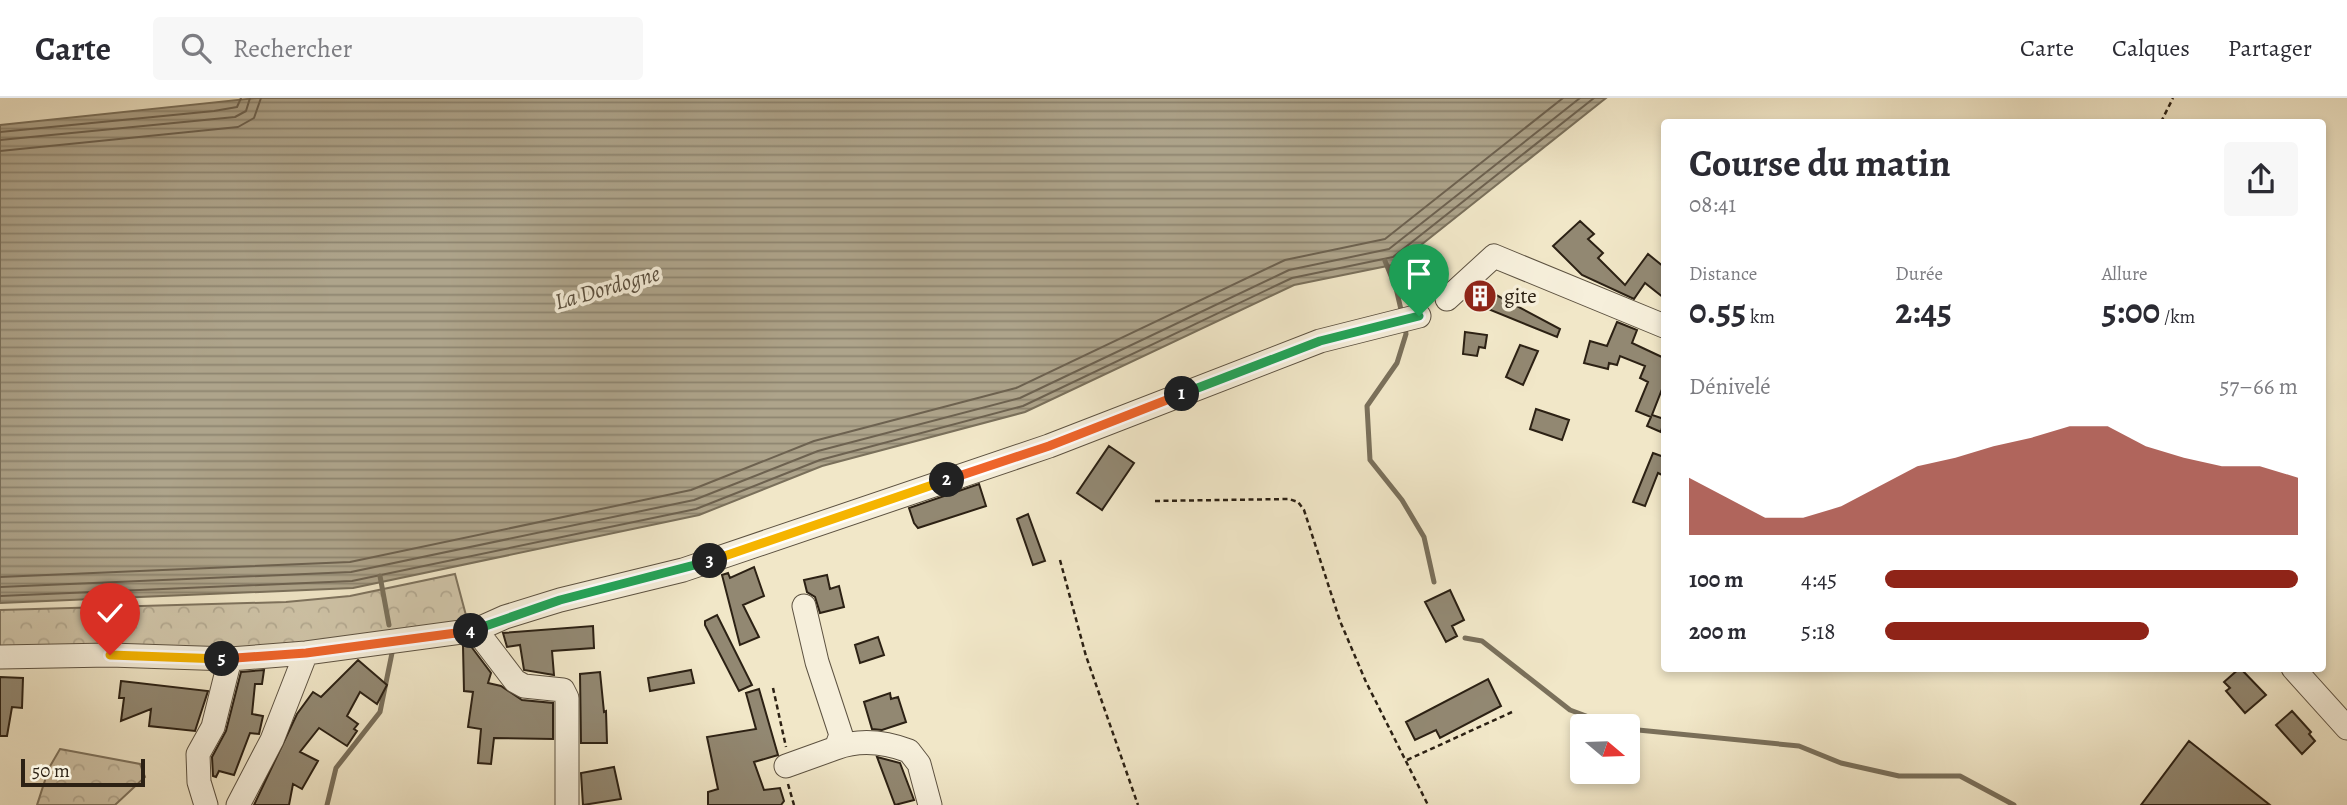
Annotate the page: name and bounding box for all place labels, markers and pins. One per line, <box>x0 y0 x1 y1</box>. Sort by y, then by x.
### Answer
pin <box>1389 244 1449 316</box>
building icon: gite <box>1461 277 1499 315</box>
place label: gite <box>1504 282 1537 310</box>
pin: 1 <box>1164 376 1200 412</box>
pin: 2 <box>930 462 964 498</box>
pin: 3 <box>692 544 728 578</box>
pin <box>80 583 140 655</box>
pin: 4 <box>454 614 489 648</box>
pin: 5 <box>204 642 240 676</box>

